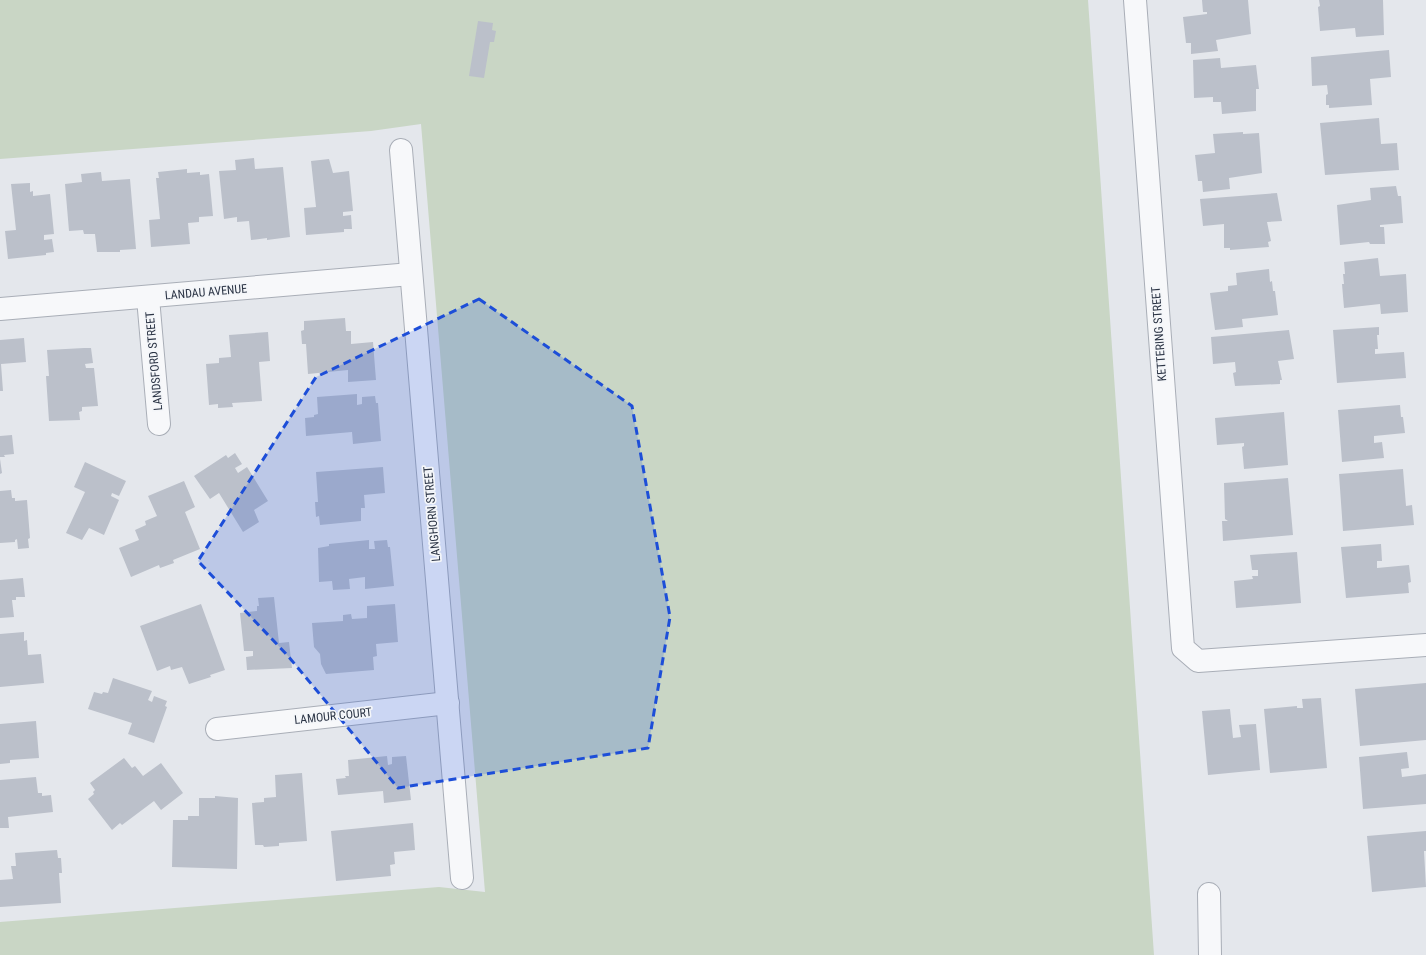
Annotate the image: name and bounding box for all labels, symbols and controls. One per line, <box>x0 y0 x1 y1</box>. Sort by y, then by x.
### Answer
street label: LANDAU AVENUE <box>164 281 248 303</box>
street label: KETTERING STREET <box>1149 286 1169 382</box>
street label: LANDSFORD STREET <box>143 311 165 411</box>
street label: LANGHORN STREET <box>421 466 443 562</box>
street label: LAMOUR COURT <box>294 705 372 727</box>

